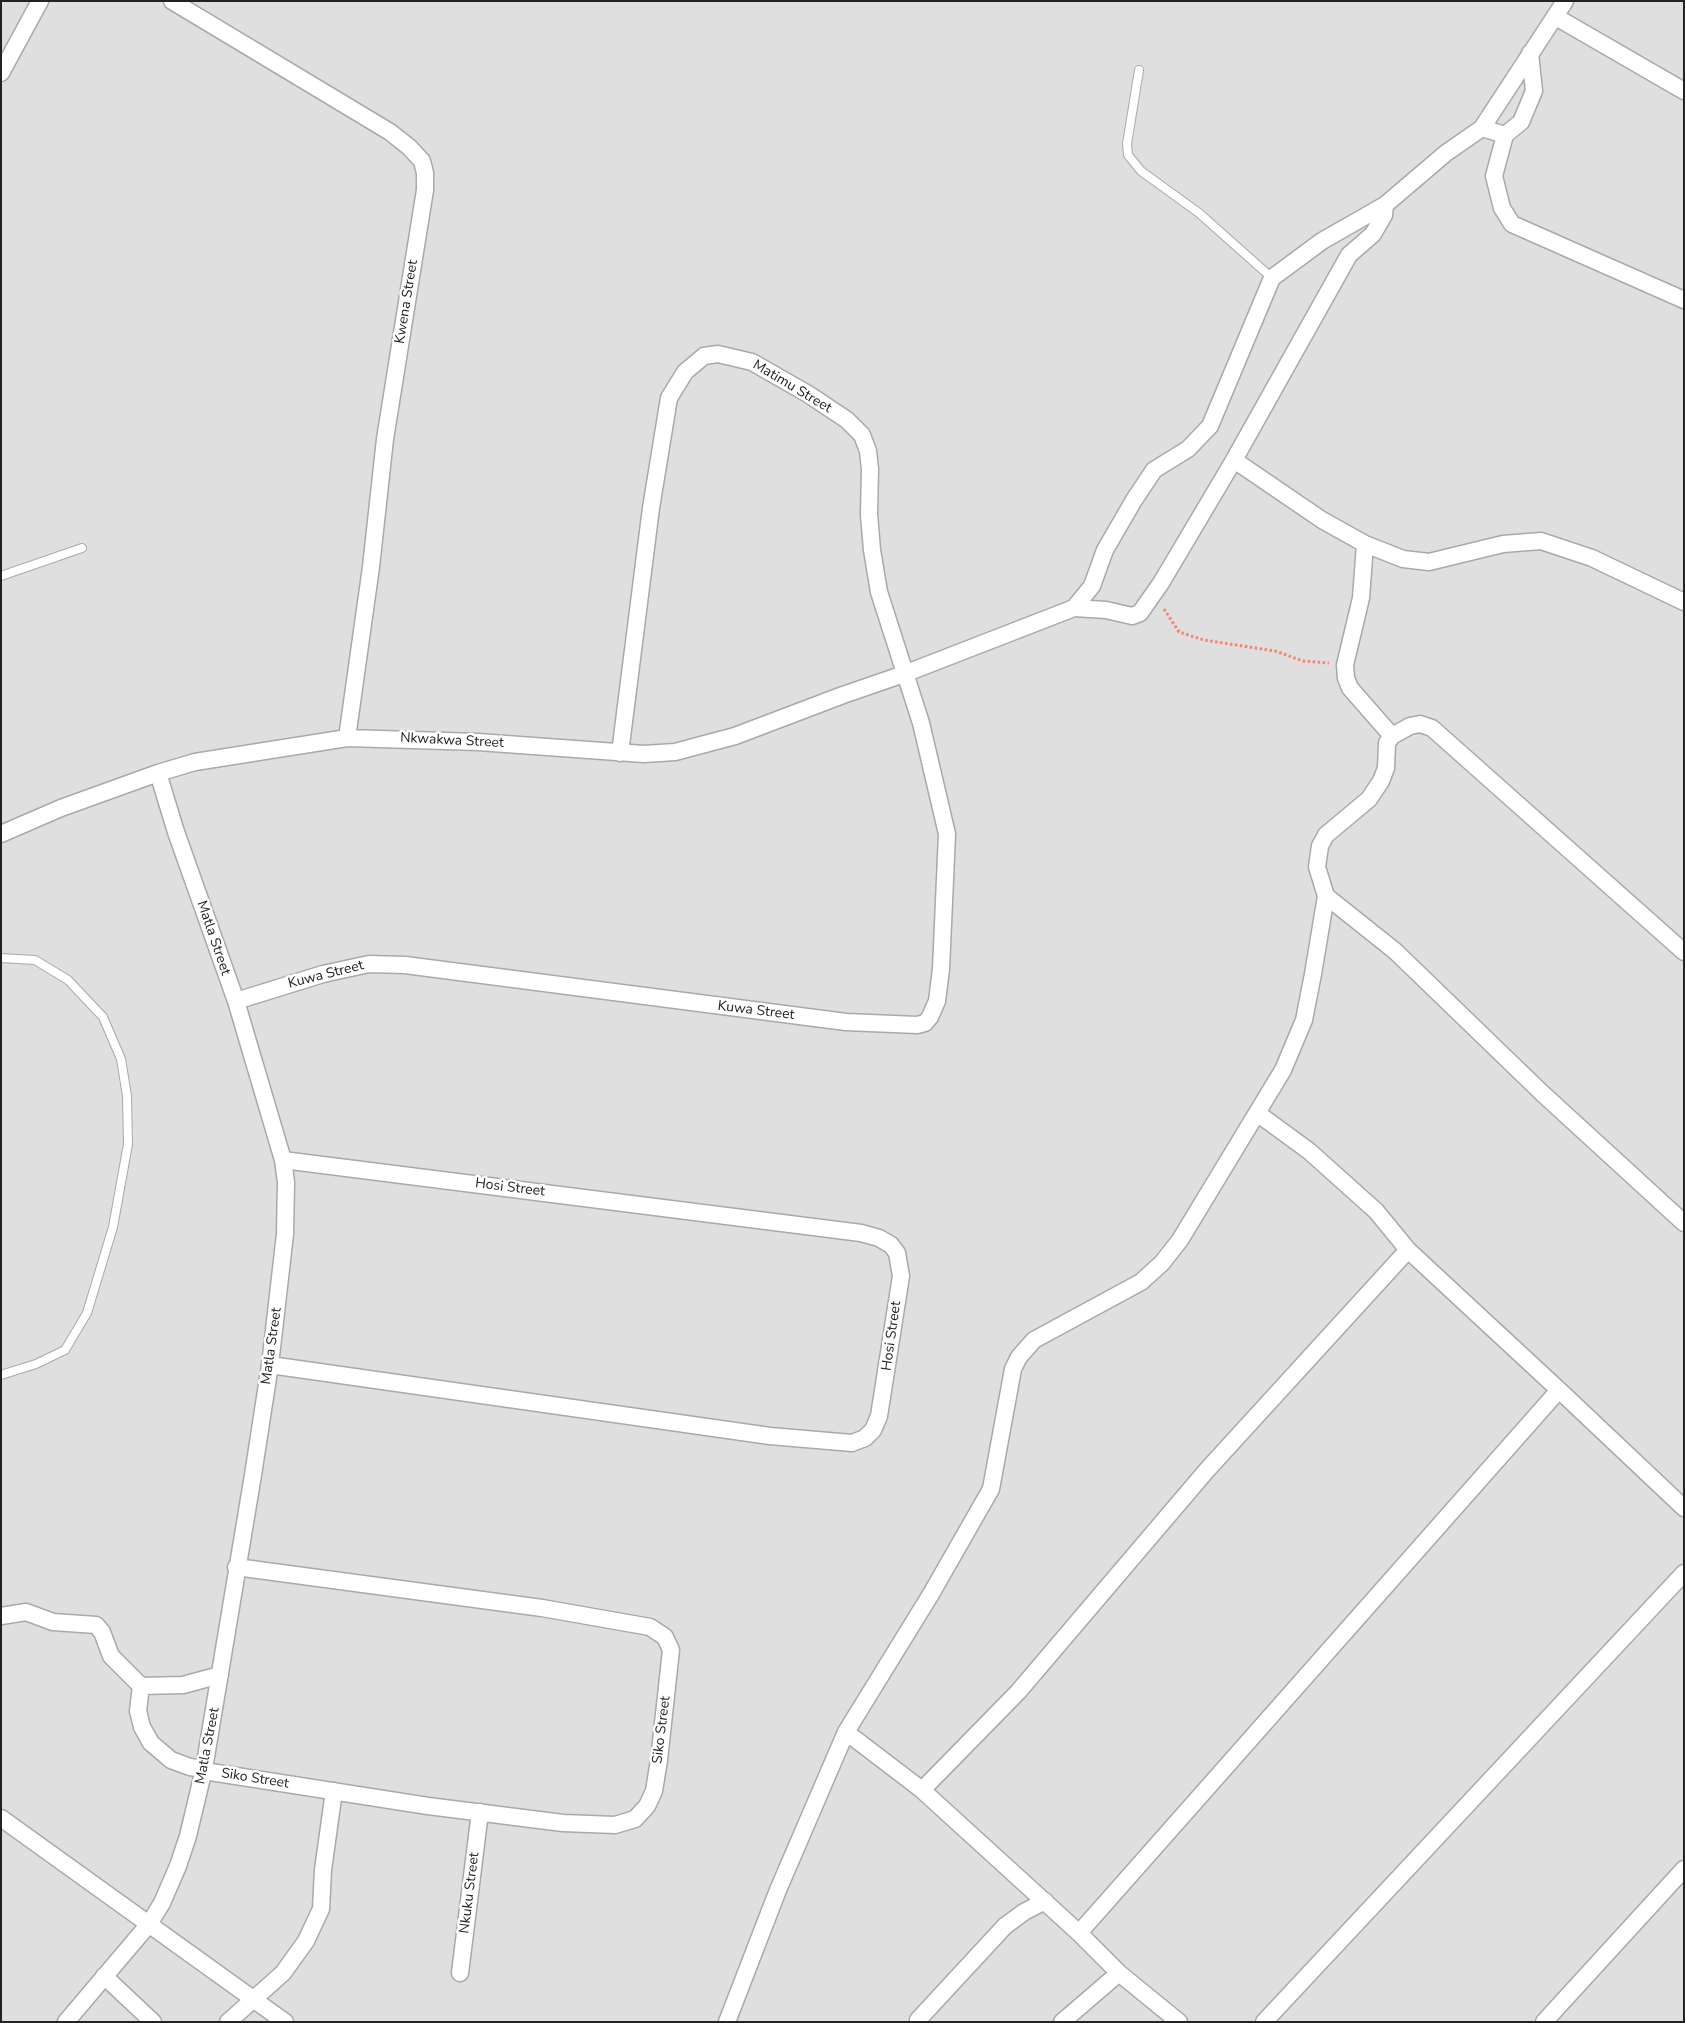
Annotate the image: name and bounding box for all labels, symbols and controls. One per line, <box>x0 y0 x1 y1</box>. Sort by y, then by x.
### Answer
street label: Kwena Street <box>392 259 422 345</box>
street label: Matimu Street <box>749 357 835 417</box>
street label: Nkwakwa Street <box>400 730 504 752</box>
street label: Matla Street <box>192 899 234 977</box>
street label: Kuwa Street <box>286 957 366 993</box>
street label: Kuwa Street <box>717 998 795 1024</box>
street label: Hosi Street <box>474 1175 546 1201</box>
street label: Hosi Street <box>879 1300 905 1372</box>
street label: Matla Street <box>258 1306 286 1386</box>
street label: Siko Street <box>650 1695 674 1765</box>
street label: Matla Street <box>192 1706 224 1786</box>
street label: Siko Street <box>220 1765 290 1793</box>
street label: Nkuku Street <box>457 1851 483 1935</box>

